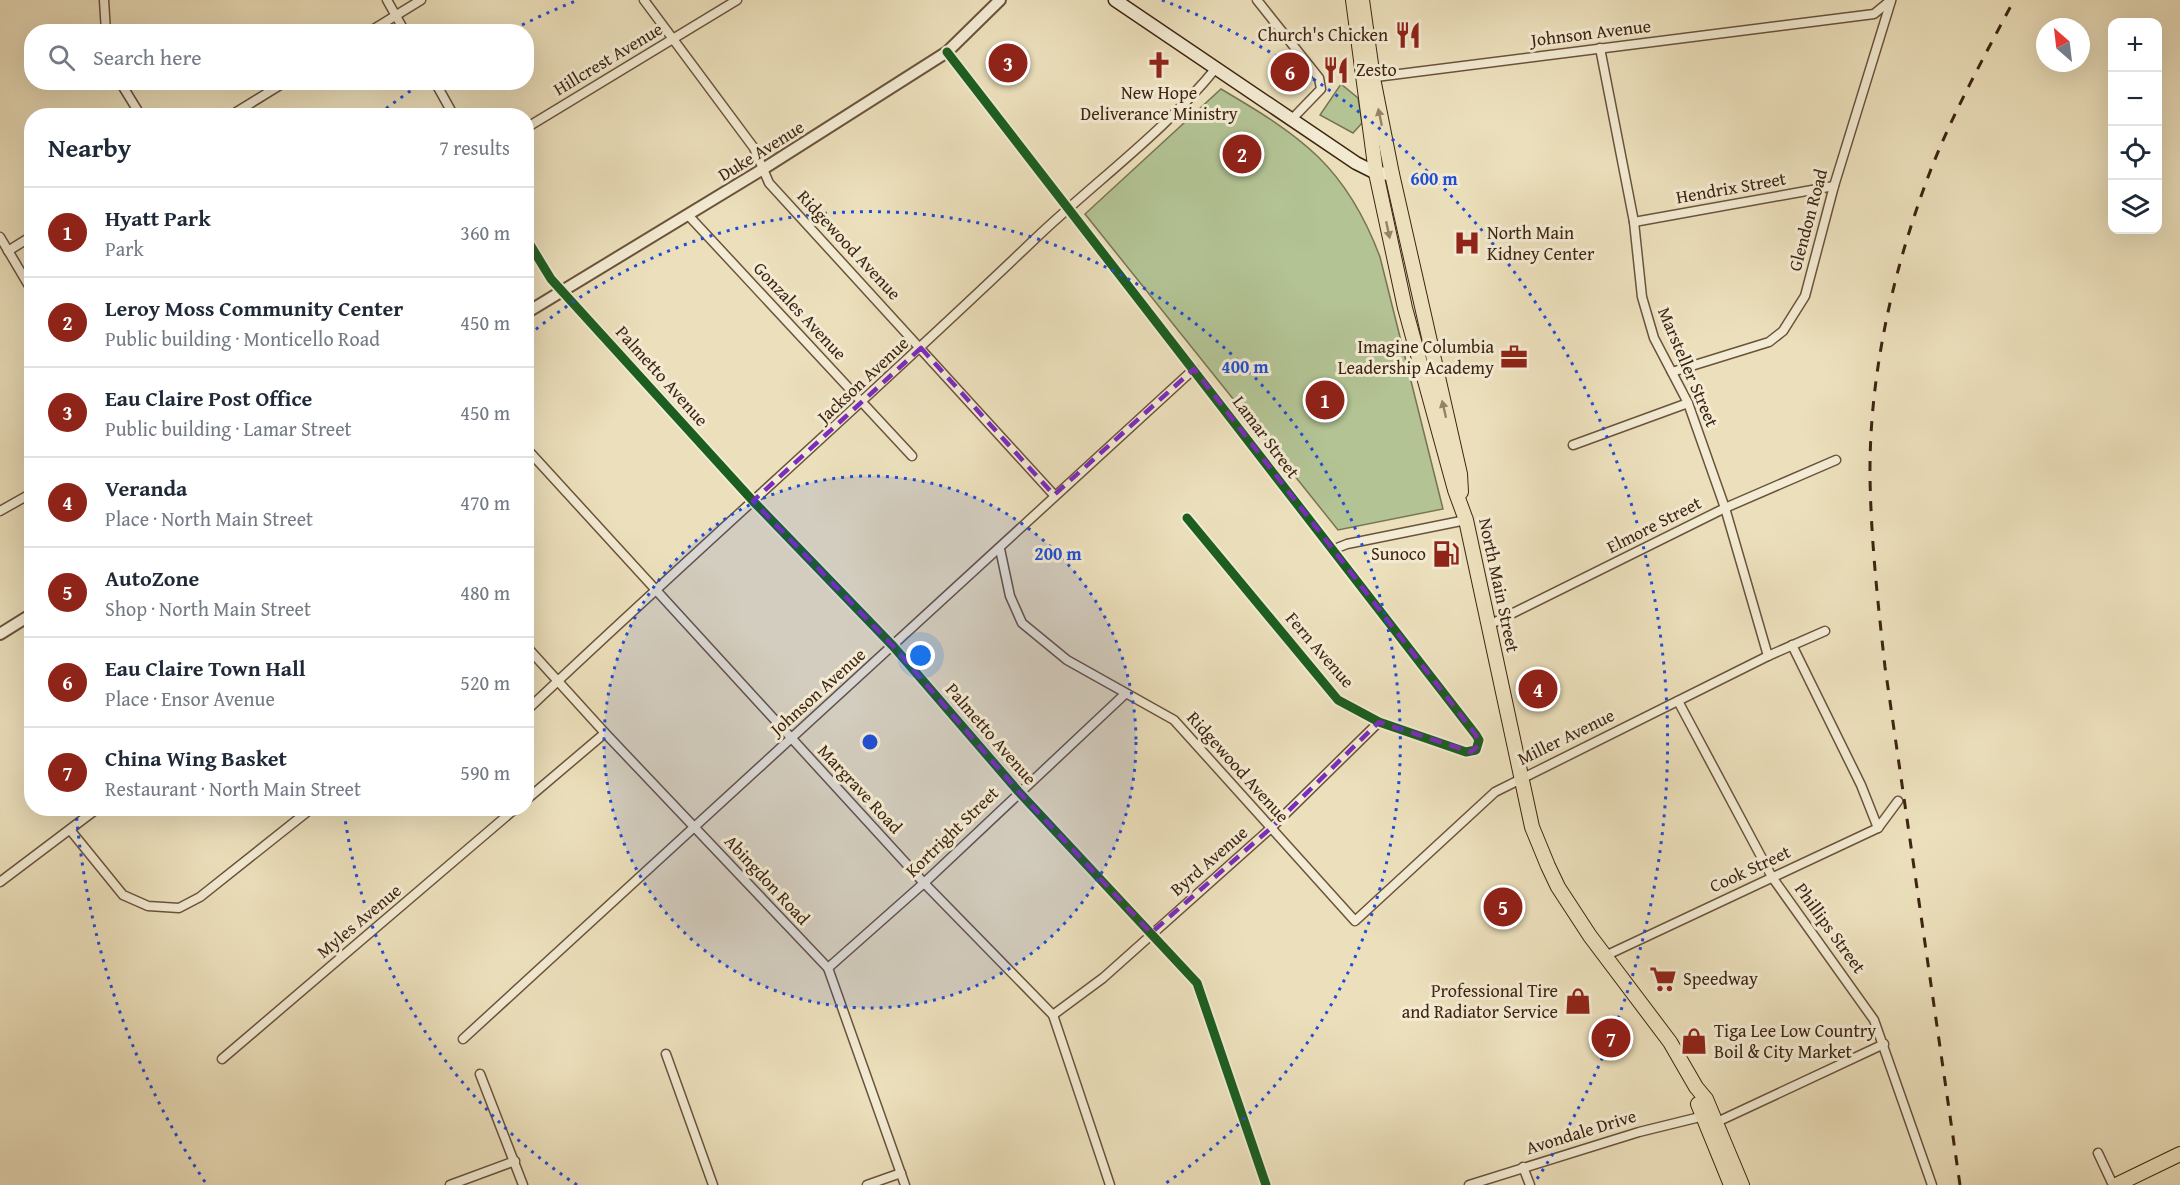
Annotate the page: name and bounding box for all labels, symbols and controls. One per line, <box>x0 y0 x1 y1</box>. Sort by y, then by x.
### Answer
street label: Johnson Avenue <box>1527 12 1653 54</box>
street label: Hillcrest Avenue <box>548 15 668 102</box>
north arrow <box>2036 18 2090 72</box>
map controls <box>2108 18 2162 234</box>
button: + <box>2108 18 2162 72</box>
restaurant icon: Church's Chicken <box>1393 20 1423 50</box>
place label: Church's Chicken <box>1258 21 1388 48</box>
search box <box>24 24 534 90</box>
pin: 3 <box>988 40 1028 86</box>
icon: search <box>45 41 78 74</box>
text: Search here <box>93 41 202 73</box>
church icon: New Hope Deliverance Ministry <box>1144 50 1174 80</box>
pin: 6 <box>1270 50 1310 94</box>
restaurant icon: Zesto <box>1321 55 1351 85</box>
place label: Zesto <box>1356 56 1397 83</box>
button: − <box>2108 72 2162 126</box>
place label: New Hope Deliverance Ministry <box>1080 79 1238 127</box>
one-way arrow <box>1375 107 1385 126</box>
street label: Duke Avenue <box>712 113 809 188</box>
button: locate <box>2108 126 2162 180</box>
text: Nearby <box>48 128 131 167</box>
pin: 2 <box>1222 132 1262 176</box>
text: 7 results <box>439 133 510 162</box>
street label: Hendrix Street <box>1674 164 1789 210</box>
text: 600 m <box>1410 165 1458 192</box>
street label: Glendon Road <box>1781 165 1834 274</box>
button: layers <box>2108 180 2162 234</box>
street label: Ridgewood Avenue <box>791 183 908 306</box>
text: Hyatt Park <box>105 202 211 234</box>
text: 1 <box>62 218 73 247</box>
text: 360 m <box>460 218 510 247</box>
place label: North Main Kidney Center <box>1487 219 1595 267</box>
one-way arrow <box>1384 221 1393 240</box>
hospital icon: North Main Kidney Center <box>1452 228 1482 258</box>
text: Park <box>105 234 144 263</box>
street label: Gonzales Avenue <box>747 255 853 366</box>
text: Leroy Moss Community Center <box>105 292 403 324</box>
street label: Marsteller Street <box>1651 303 1726 432</box>
text: 2 <box>62 308 73 337</box>
text: 450 m <box>460 308 510 337</box>
street label: Palmetto Avenue <box>610 319 715 432</box>
text: Public building · Monticello Road <box>105 324 380 353</box>
street label: Jackson Avenue <box>809 330 915 431</box>
place label: Imagine Columbia Leadership Academy <box>1338 333 1494 381</box>
office icon: Imagine Columbia Leadership Academy <box>1499 342 1529 372</box>
text: 400 m <box>1221 353 1269 380</box>
pin: 1 <box>1306 378 1344 422</box>
text: Eau Claire Post Office <box>105 382 312 414</box>
street label: Lamar Street <box>1226 390 1307 484</box>
text: 3 <box>62 398 73 427</box>
text: 450 m <box>460 398 510 427</box>
one-way arrow <box>1439 399 1449 418</box>
text: Public building · Lamar Street <box>105 414 352 443</box>
text: Veranda <box>105 472 187 504</box>
text: 4 <box>62 488 73 517</box>
text: 470 m <box>460 488 510 517</box>
street label: Elmore Street <box>1602 489 1706 560</box>
text: Place · North Main Street <box>105 504 313 533</box>
street label: North Main Street <box>1472 515 1527 655</box>
fuel station icon: Sunoco <box>1431 539 1461 569</box>
text: 200 m <box>1034 540 1082 567</box>
place label: Sunoco <box>1371 540 1426 567</box>
text: AutoZone <box>105 562 199 594</box>
text: 5 <box>62 578 73 607</box>
text: 480 m <box>460 578 510 607</box>
text: Shop · North Main Street <box>105 594 311 623</box>
street label: Fern Avenue <box>1280 606 1361 694</box>
street label: Johnson Avenue <box>762 641 872 743</box>
your location <box>906 641 935 670</box>
text: Eau Claire Town Hall <box>105 652 306 684</box>
pin: 4 <box>1518 666 1558 712</box>
text: 6 <box>62 668 73 697</box>
text: 520 m <box>460 668 510 697</box>
street label: Palmetto Avenue <box>939 677 1043 791</box>
text: Place · Ensor Avenue <box>105 684 275 713</box>
street label: Miller Avenue <box>1513 701 1619 772</box>
street label: Ridgewood Avenue <box>1181 705 1296 829</box>
centre of rings <box>860 732 880 752</box>
street label: Margrave Road <box>812 738 909 840</box>
text: China Wing Basket <box>105 742 287 774</box>
text: 7 <box>62 758 73 787</box>
text: 590 m <box>460 758 510 787</box>
text: Restaurant · North Main Street <box>105 774 361 803</box>
street label: Kortright Street <box>899 779 1005 883</box>
street label: Byrd Avenue <box>1164 819 1253 902</box>
street label: Abingdon Road <box>718 828 817 931</box>
street label: Cook Street <box>1705 838 1795 899</box>
street label: Myles Avenue <box>310 877 407 964</box>
street label: Phillips Street <box>1788 877 1873 979</box>
pin: 5 <box>1484 884 1522 930</box>
supermarket icon: Speedway <box>1648 964 1678 994</box>
place label: Speedway <box>1683 965 1758 992</box>
place label: Professional Tire and Radiator Service <box>1402 977 1558 1025</box>
shop icon: Professional Tire and Radiator Service <box>1563 986 1593 1016</box>
pin: 7 <box>1592 1016 1630 1060</box>
place label: Tiga Lee Low Country Boil & City Market <box>1714 1017 1876 1065</box>
shop icon: Tiga Lee Low Country Boil & City Market <box>1679 1026 1709 1056</box>
street label: Avondale Drive <box>1522 1102 1639 1161</box>

